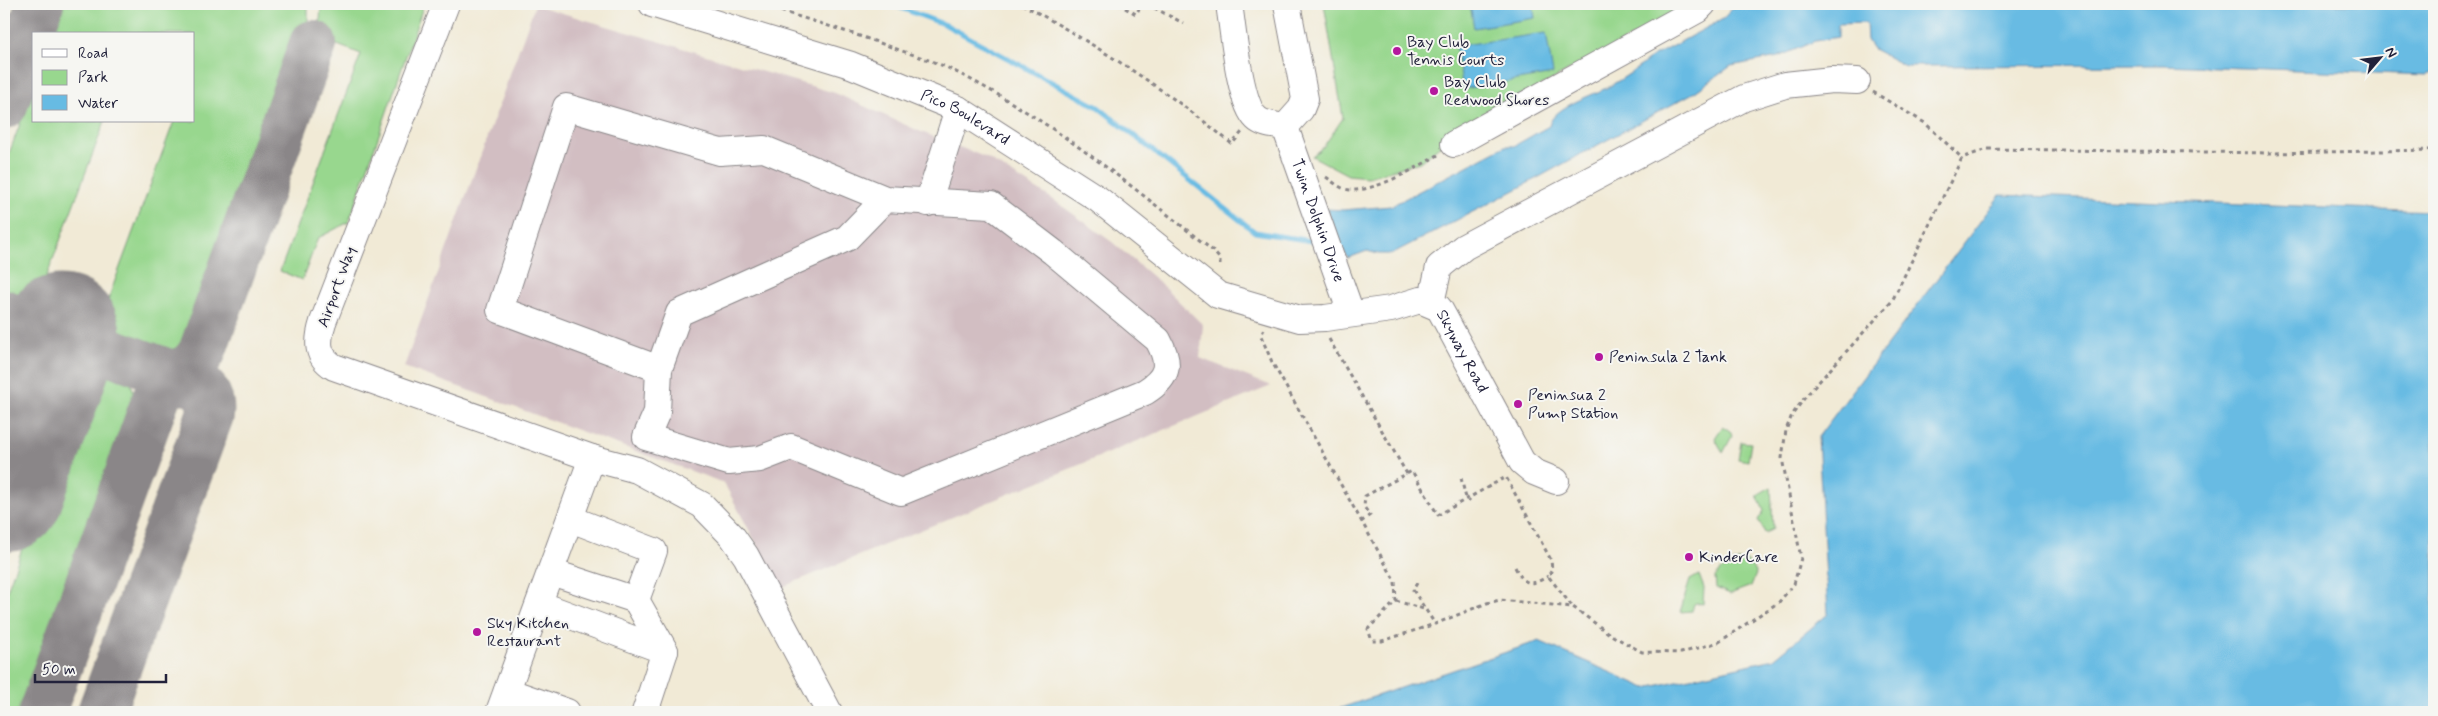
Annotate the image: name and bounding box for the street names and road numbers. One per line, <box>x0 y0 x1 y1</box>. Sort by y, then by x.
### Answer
street label: Pico Boulevard <box>918 84 1014 150</box>
street label: Twin Dolphin Drive <box>1287 156 1350 285</box>
street label: Airport Way <box>313 244 361 330</box>
street label: Skyway Road <box>1431 306 1493 396</box>

